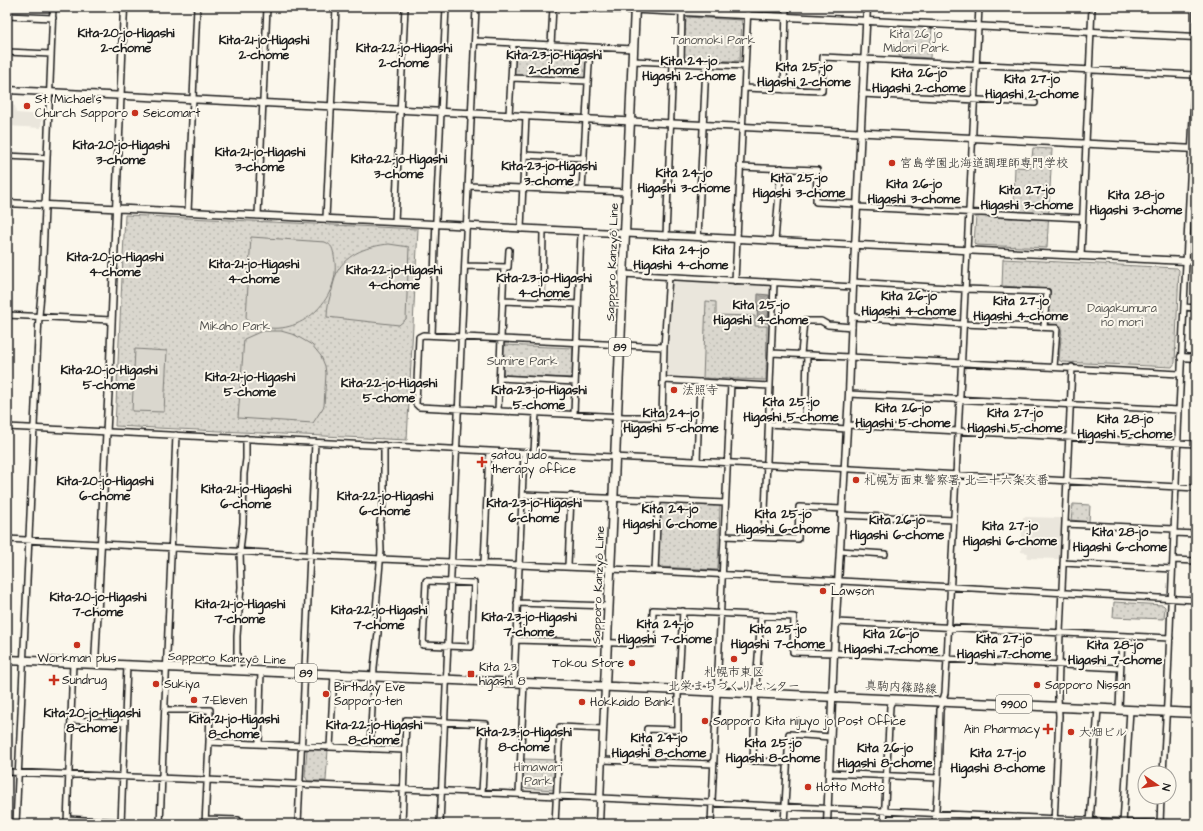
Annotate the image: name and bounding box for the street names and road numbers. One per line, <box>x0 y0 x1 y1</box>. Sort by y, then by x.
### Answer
street label: Sapporo Kanzyō Line <box>602 202 624 321</box>
road number: 89 <box>609 338 631 356</box>
street label: Sapporo Kanzyō Line <box>588 525 610 644</box>
street label: Sapporo Kanzyō Line <box>168 648 287 670</box>
road number: 89 <box>295 664 317 682</box>
street label: 真駒内篠路線 <box>865 677 937 698</box>
road number: 9900 <box>996 695 1032 713</box>

